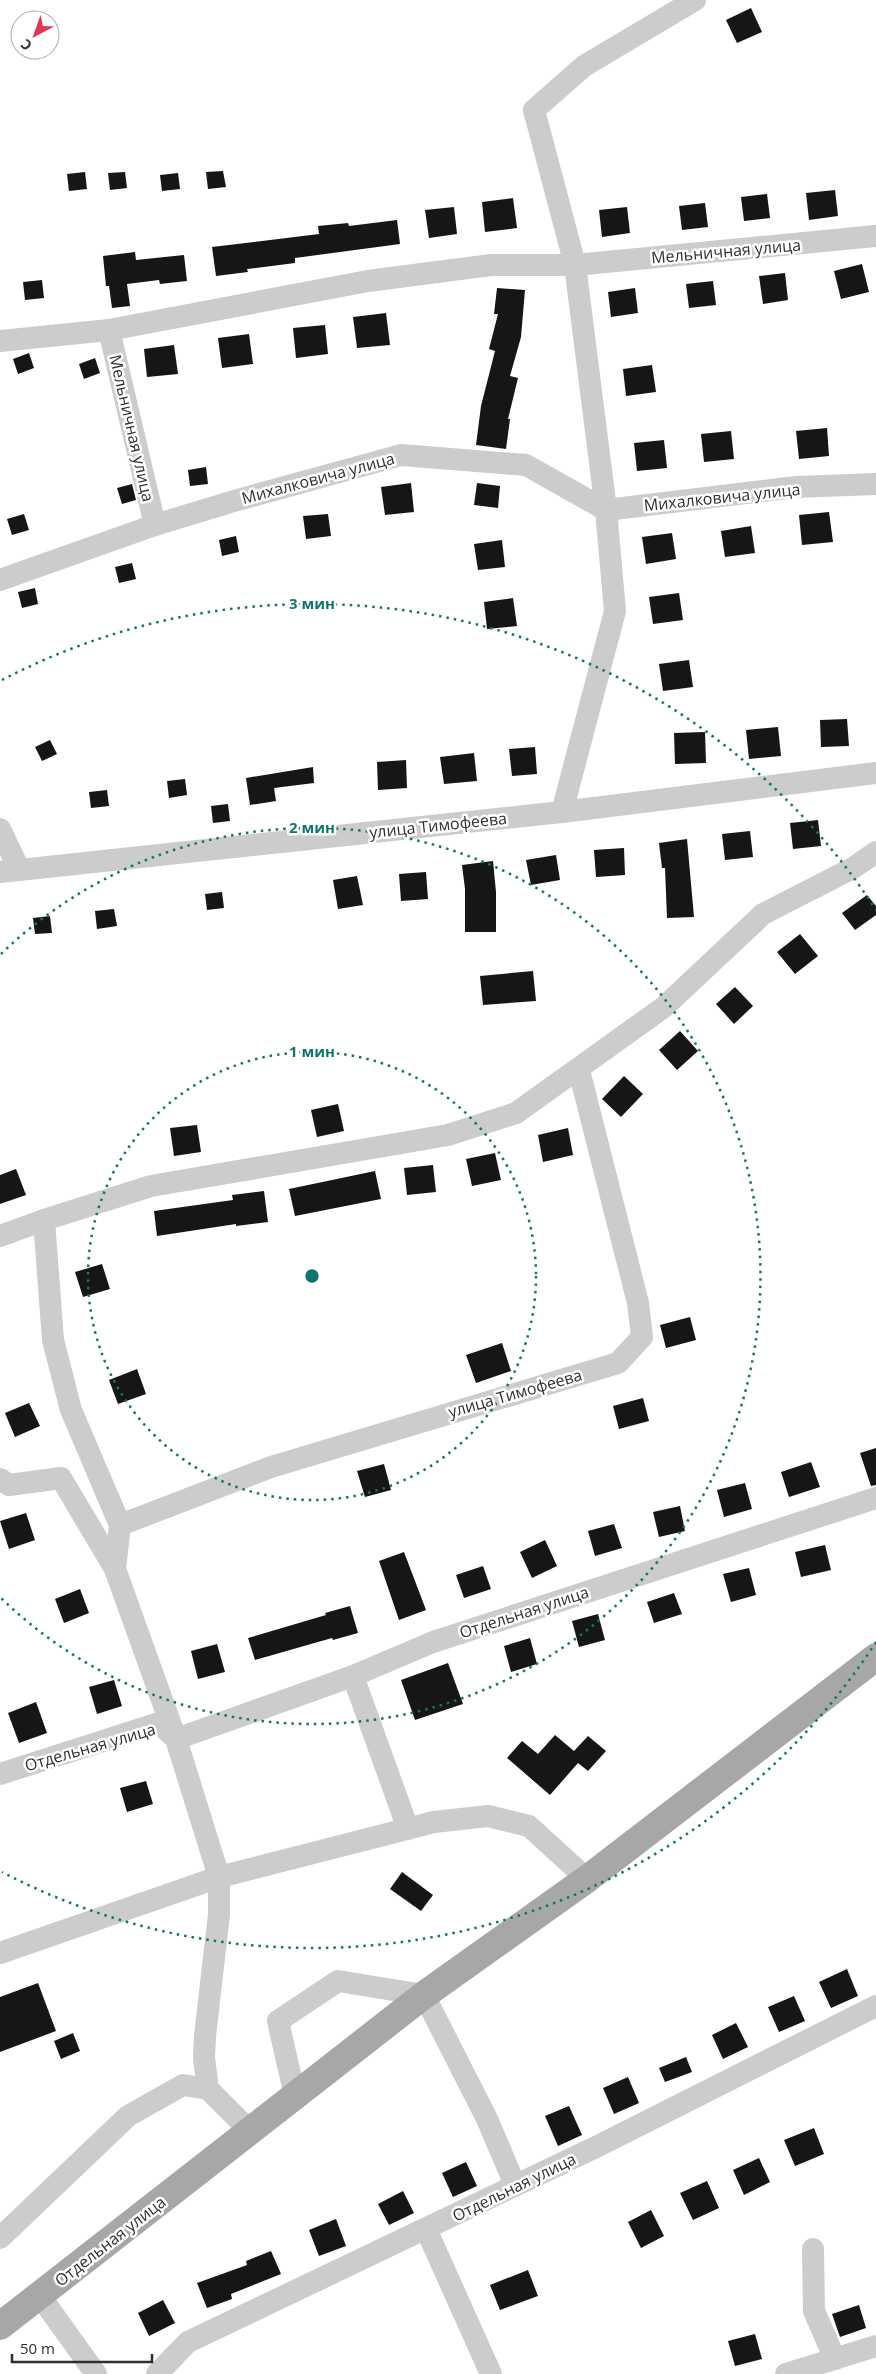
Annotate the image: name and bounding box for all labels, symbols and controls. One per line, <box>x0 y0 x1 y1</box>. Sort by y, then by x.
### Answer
north arrow <box>10 10 60 60</box>
text: С <box>16 35 36 55</box>
street label: Мельничная улица <box>650 233 802 269</box>
street label: Мельничная улица <box>104 352 160 504</box>
street label: Михалковича улица <box>239 447 397 509</box>
street label: Михалковича улица <box>643 478 801 516</box>
text: 3 мин <box>289 593 335 613</box>
street label: улица Тимофеева <box>368 807 508 843</box>
text: 2 мин <box>289 817 335 837</box>
text: 1 мин <box>289 1041 335 1061</box>
centre of rings <box>303 1267 321 1285</box>
street label: улица Тимофеева <box>446 1363 584 1423</box>
street label: Отдельная улица <box>456 1581 592 1643</box>
street label: Отдельная улица <box>22 1718 158 1776</box>
street label: Отдельная улица <box>448 2148 580 2226</box>
street label: Отдельная улица <box>50 2191 170 2291</box>
scale bar <box>12 2332 152 2364</box>
text: 50 m <box>20 2338 55 2358</box>

